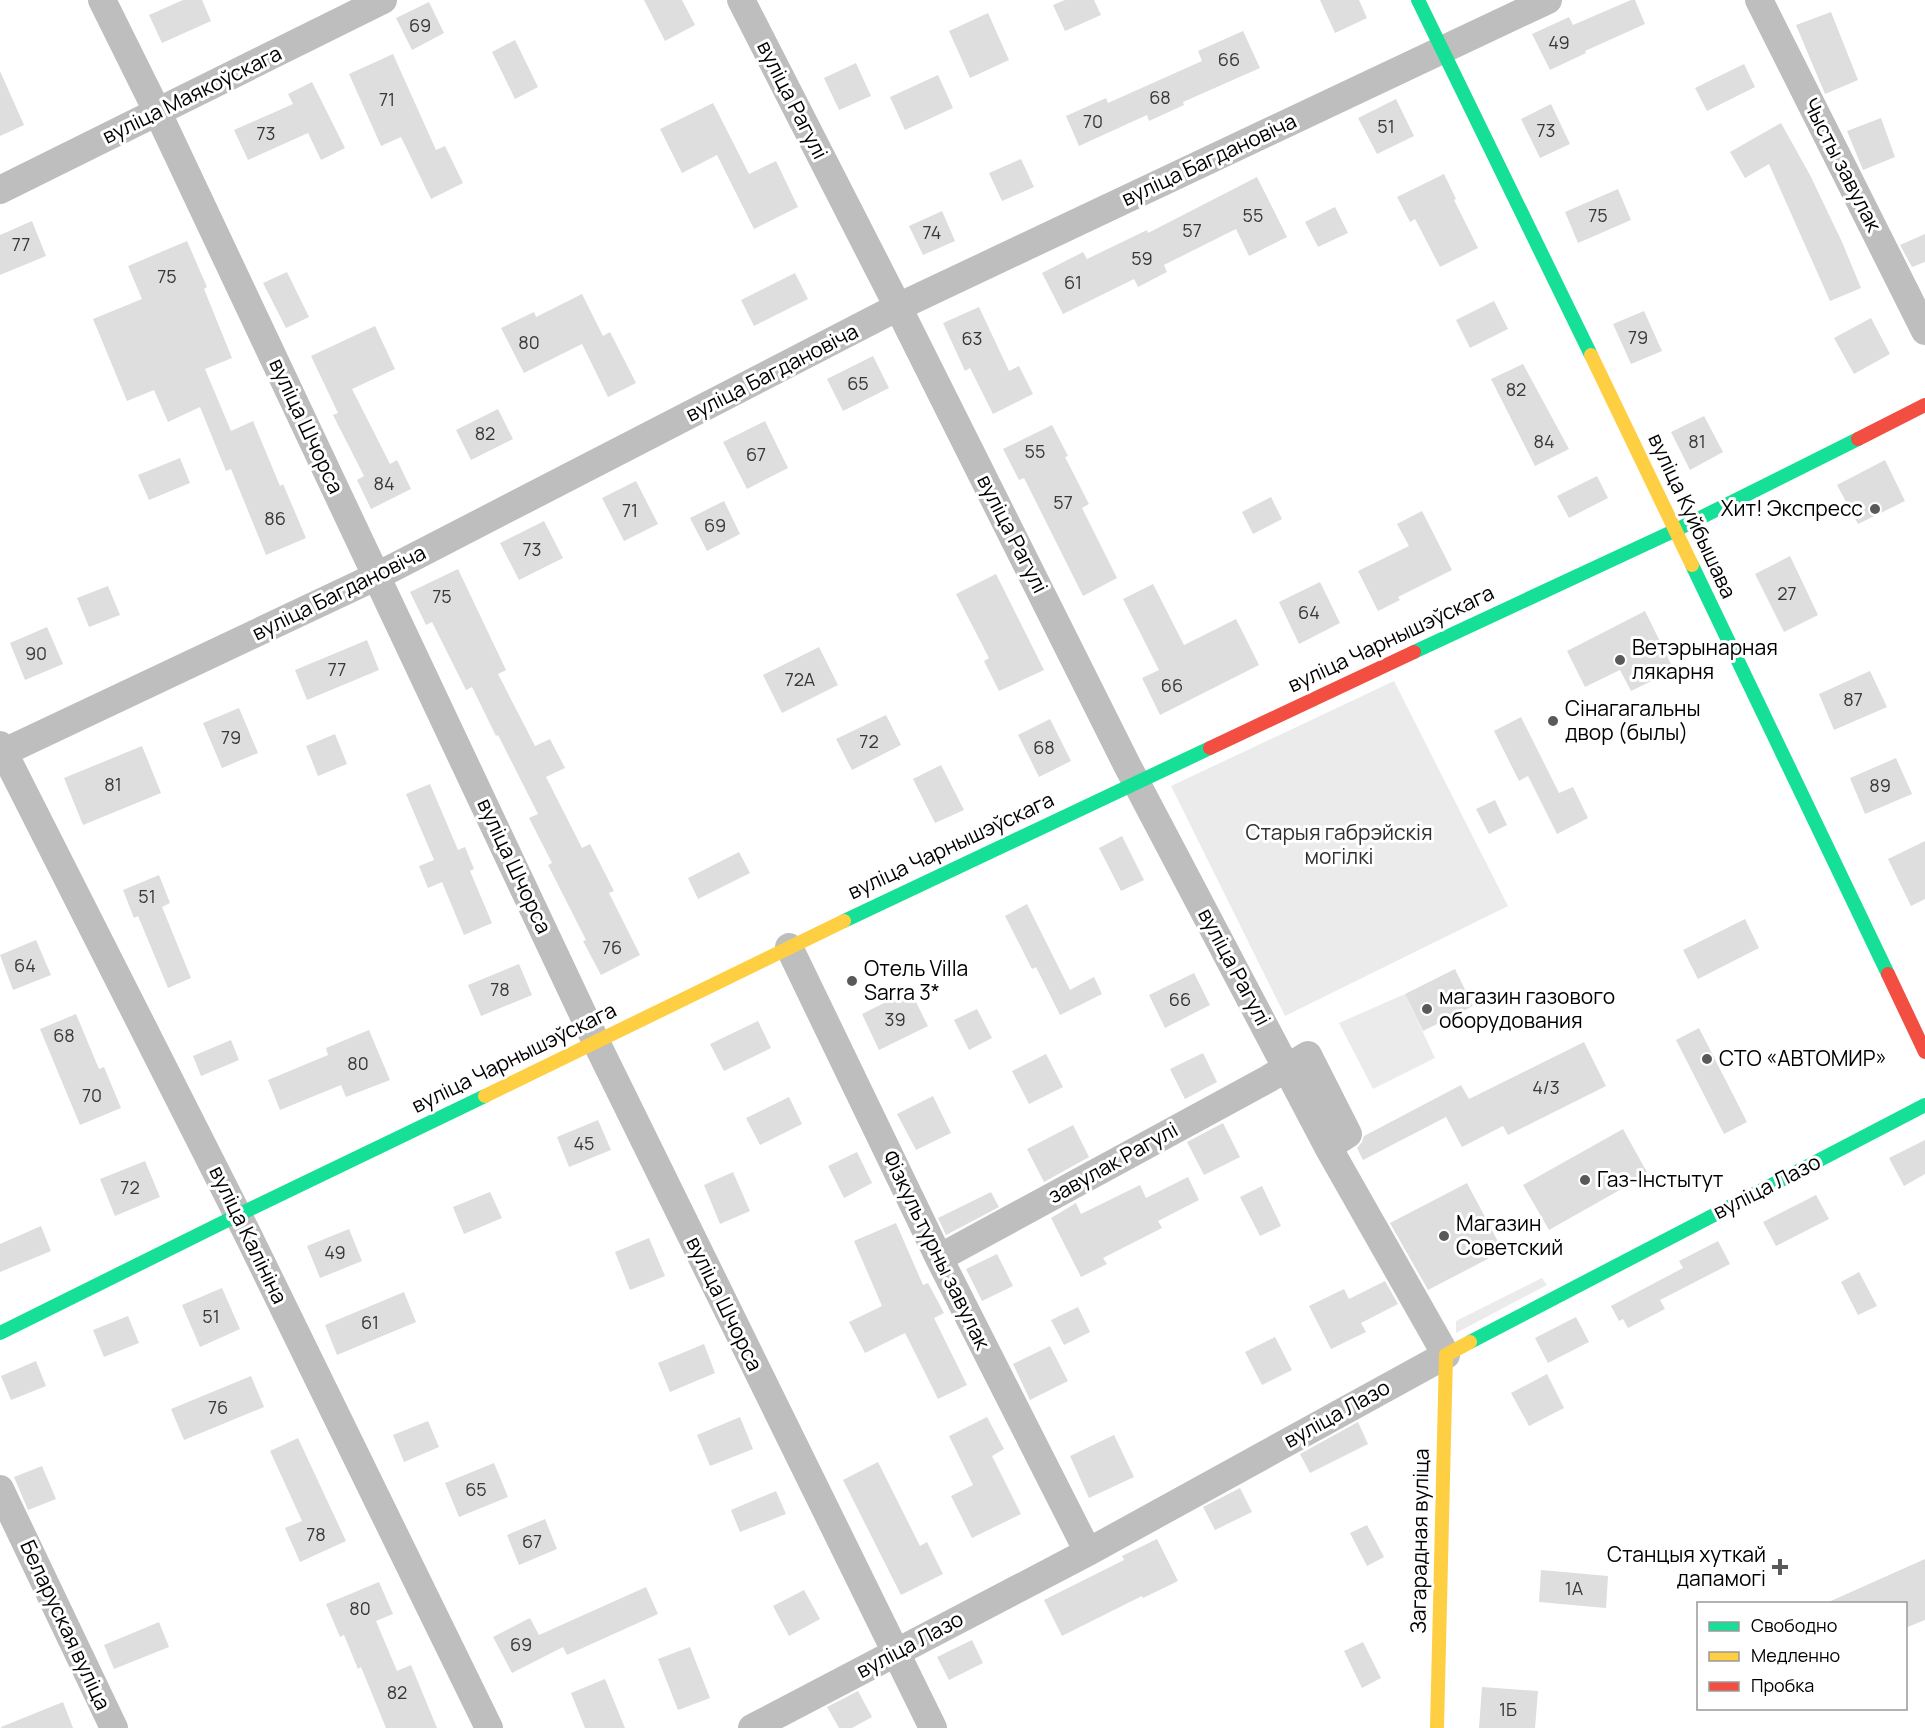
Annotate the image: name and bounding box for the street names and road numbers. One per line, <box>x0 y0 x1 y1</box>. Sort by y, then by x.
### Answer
street label: вуліца Рагулі <box>751 36 835 164</box>
street label: вуліца Маякоўскага <box>97 39 286 150</box>
street label: Чысты завулак <box>1797 93 1889 237</box>
street label: вуліца Багдановіча <box>1117 106 1301 212</box>
street label: вуліца Багдановіча <box>681 317 863 428</box>
street label: вуліца Шчорса <box>263 353 351 498</box>
street label: вуліца Куйбышава <box>1642 429 1743 603</box>
street label: вуліца Рагулі <box>971 470 1055 598</box>
street label: вуліца Багдановіча <box>247 538 430 646</box>
street label: вуліца Чарнышэўскага <box>1283 578 1498 698</box>
street label: вуліца Чарнышэўскага <box>843 785 1058 905</box>
street label: вуліца Шчорса <box>471 793 559 938</box>
street label: вуліца Рагулі <box>1192 903 1278 1030</box>
street label: вуліца Чарнышэўскага <box>407 995 621 1119</box>
street label: завулак Рагулі <box>1043 1115 1182 1209</box>
street label: Фізкультурны завулак <box>877 1145 997 1354</box>
street label: вуліца Лазо <box>1708 1147 1825 1225</box>
street label: вуліца Калініна <box>203 1161 294 1308</box>
street label: вуліца Шчорса <box>680 1232 770 1375</box>
street label: вуліца Лазо <box>1279 1372 1395 1454</box>
street label: Загарадная вуліца <box>1403 1448 1435 1634</box>
street label: Беларуская вуліца <box>14 1535 118 1714</box>
street label: вуліца Лазо <box>851 1604 968 1684</box>

